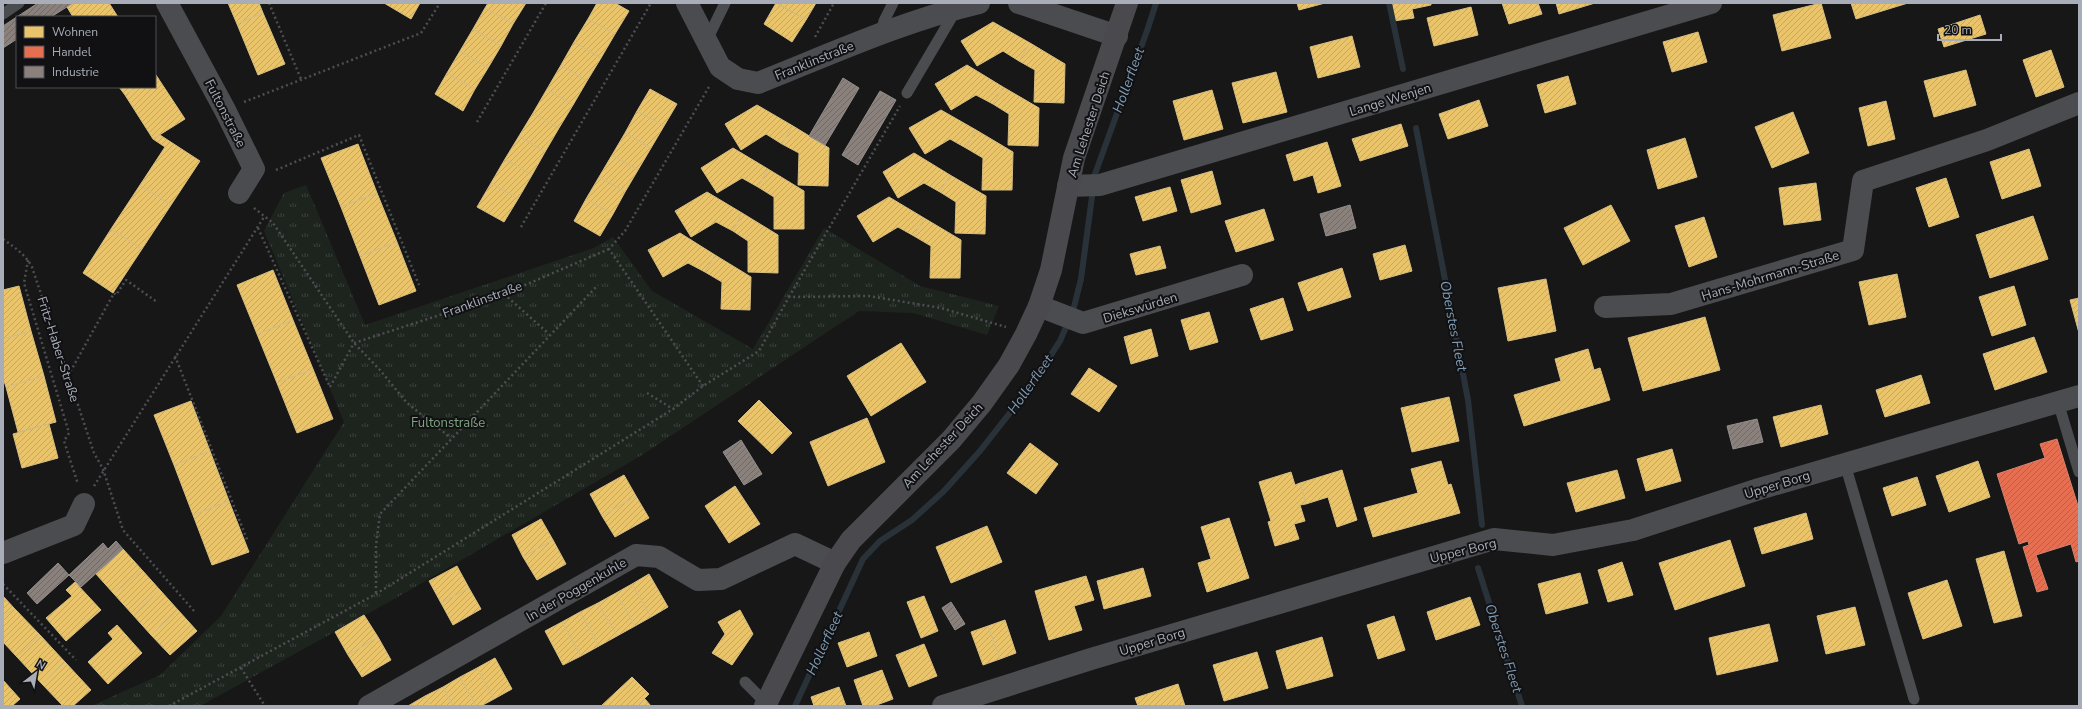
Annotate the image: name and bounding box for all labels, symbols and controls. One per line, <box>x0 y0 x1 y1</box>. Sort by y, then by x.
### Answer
legend <box>16 16 156 88</box>
scale bar <box>1938 16 2001 42</box>
text: 20 m <box>1944 22 1972 38</box>
text: Wohnen <box>52 24 98 40</box>
street label: Franklinstraße <box>772 37 857 85</box>
text: Handel <box>52 44 92 60</box>
water label: Hollerfleet <box>1108 44 1149 115</box>
text: Industrie <box>52 64 99 80</box>
street label: Am Lehester Deich <box>1063 69 1115 180</box>
street label: Fultonstraße <box>200 76 250 151</box>
street label: Lange Wenjen <box>1347 79 1433 121</box>
street label: Hans-Mohrmann-Straße <box>1699 246 1842 306</box>
street label: Franklinstraße <box>440 277 525 323</box>
water label: Oberstes Fleet <box>1435 279 1472 374</box>
street label: Diekswürden <box>1101 288 1180 328</box>
street label: Fritz-Haber-Straße <box>32 294 84 404</box>
water label: Hollerfleet <box>1003 350 1058 418</box>
street label: Am Lehester Deich <box>898 399 987 492</box>
park label: Fultonstraße <box>411 414 485 432</box>
street label: Upper Borg <box>1742 466 1812 503</box>
street label: Upper Borg <box>1428 534 1498 568</box>
street label: In der Poggenkuhle <box>523 554 630 626</box>
water label: Oberstes Fleet <box>1480 601 1527 696</box>
water label: Hollerfleet <box>801 607 848 678</box>
street label: Upper Borg <box>1117 623 1187 660</box>
north arrow <box>16 653 56 693</box>
text: N <box>34 656 48 673</box>

